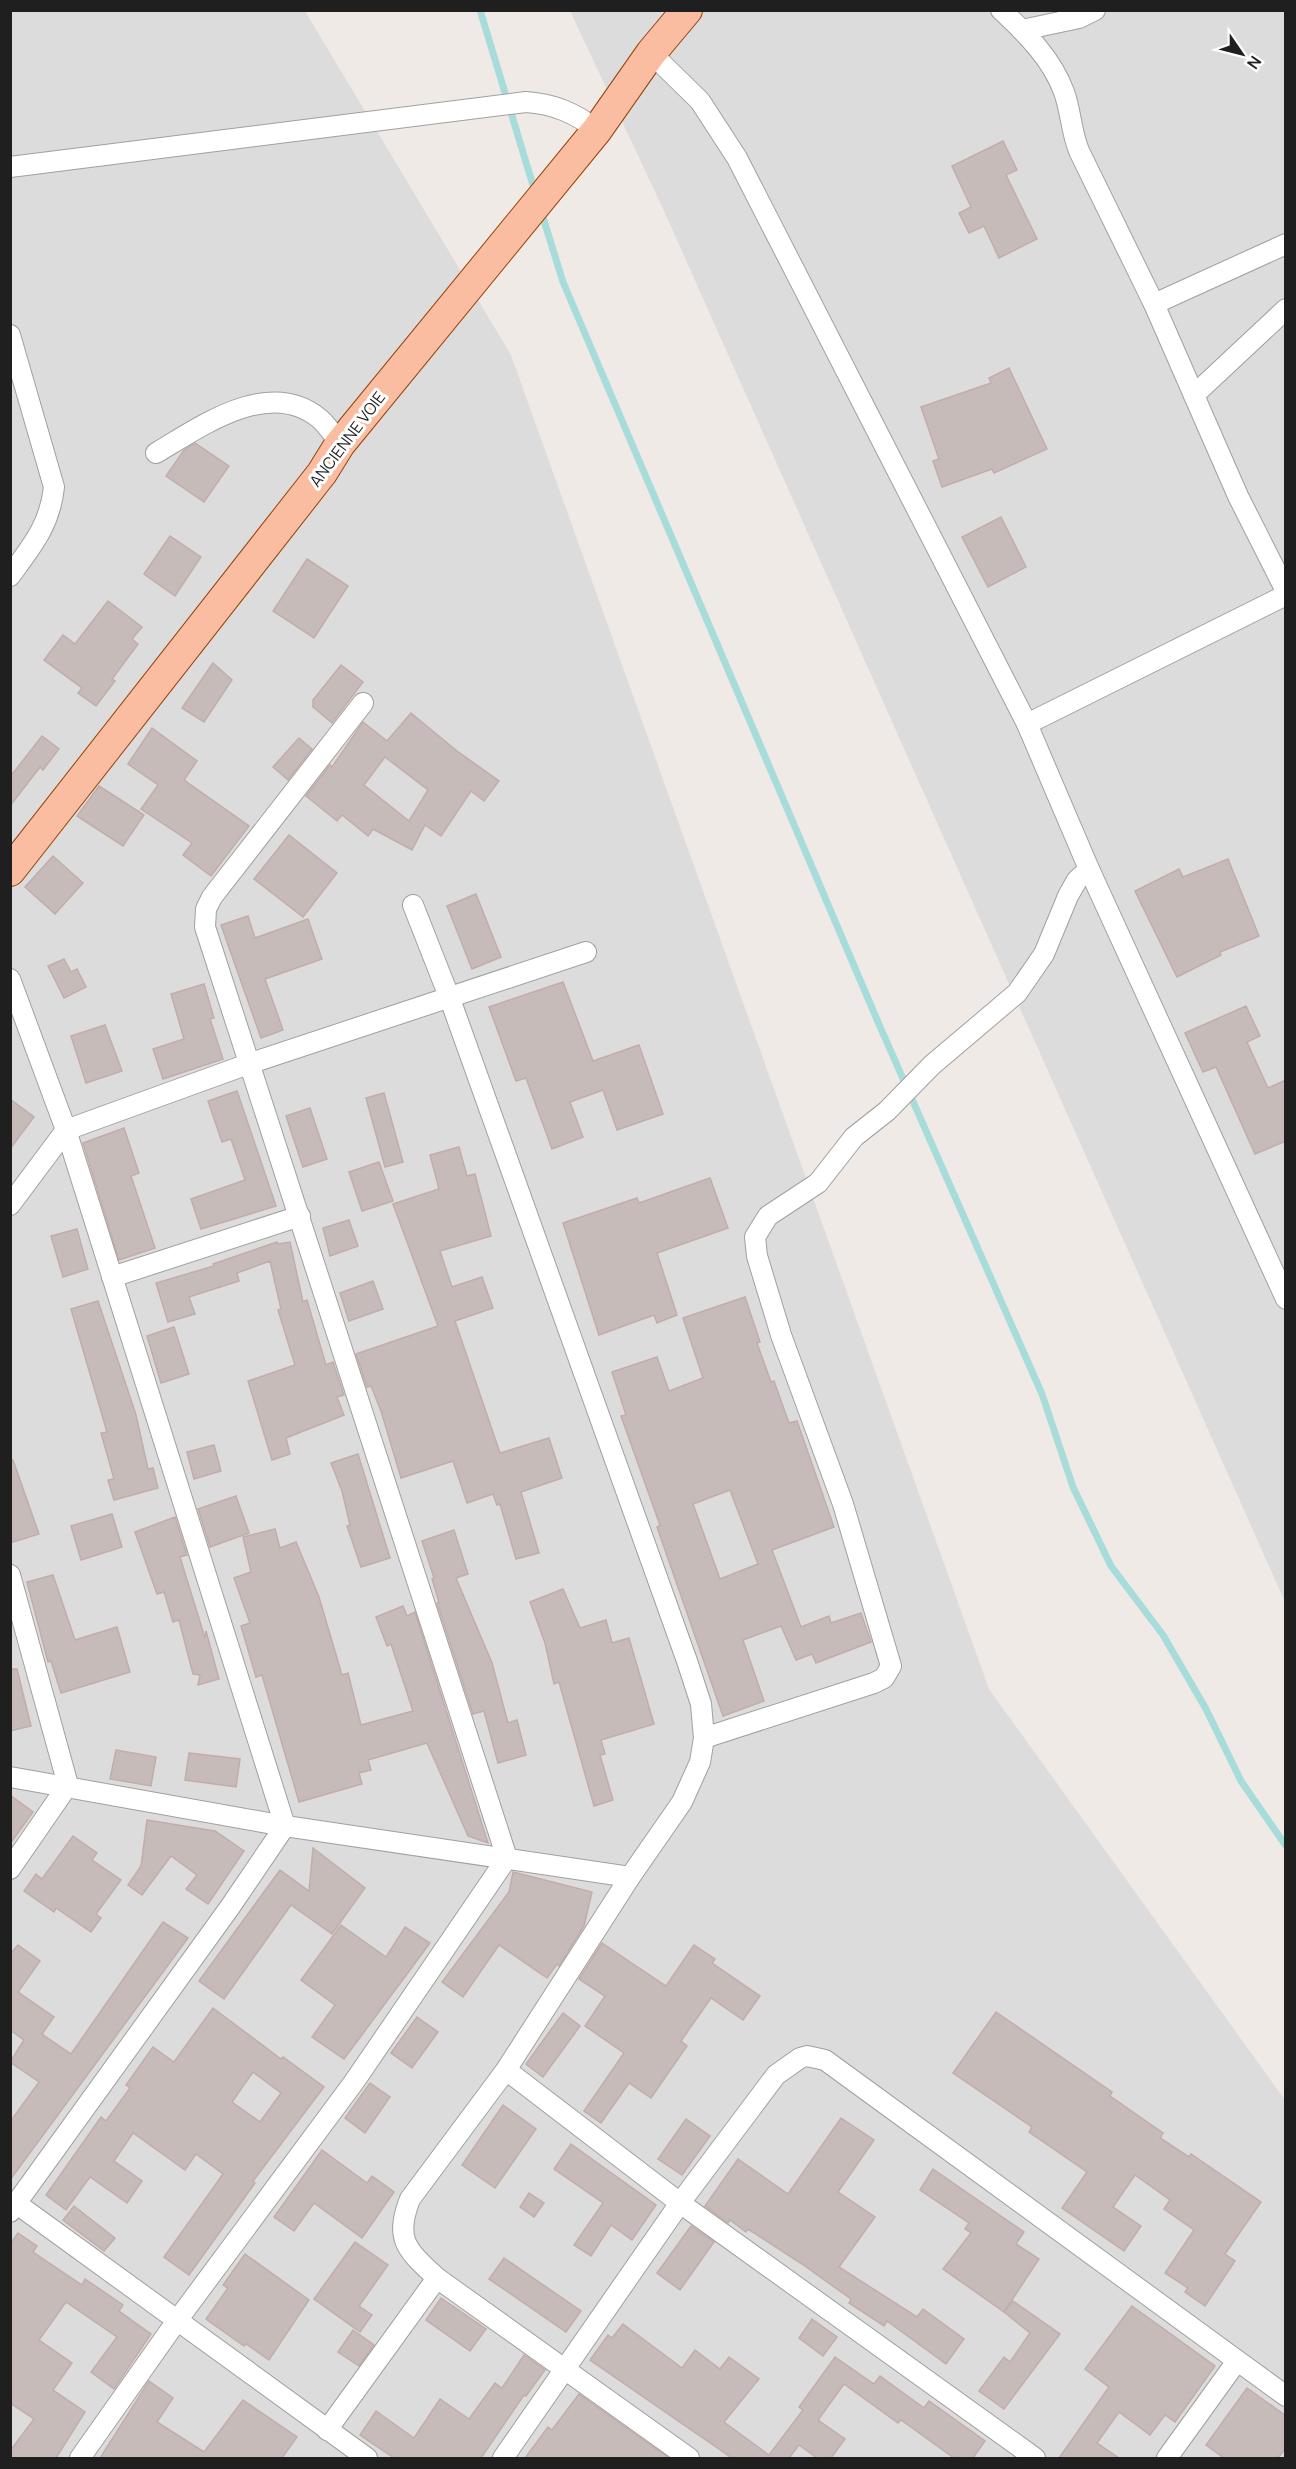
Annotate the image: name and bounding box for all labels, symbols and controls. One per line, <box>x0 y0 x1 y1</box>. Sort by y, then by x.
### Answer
north arrow <box>1212 24 1272 84</box>
text: N <box>1242 52 1267 74</box>
street label: ANCIENNE VOIE <box>304 387 390 491</box>

